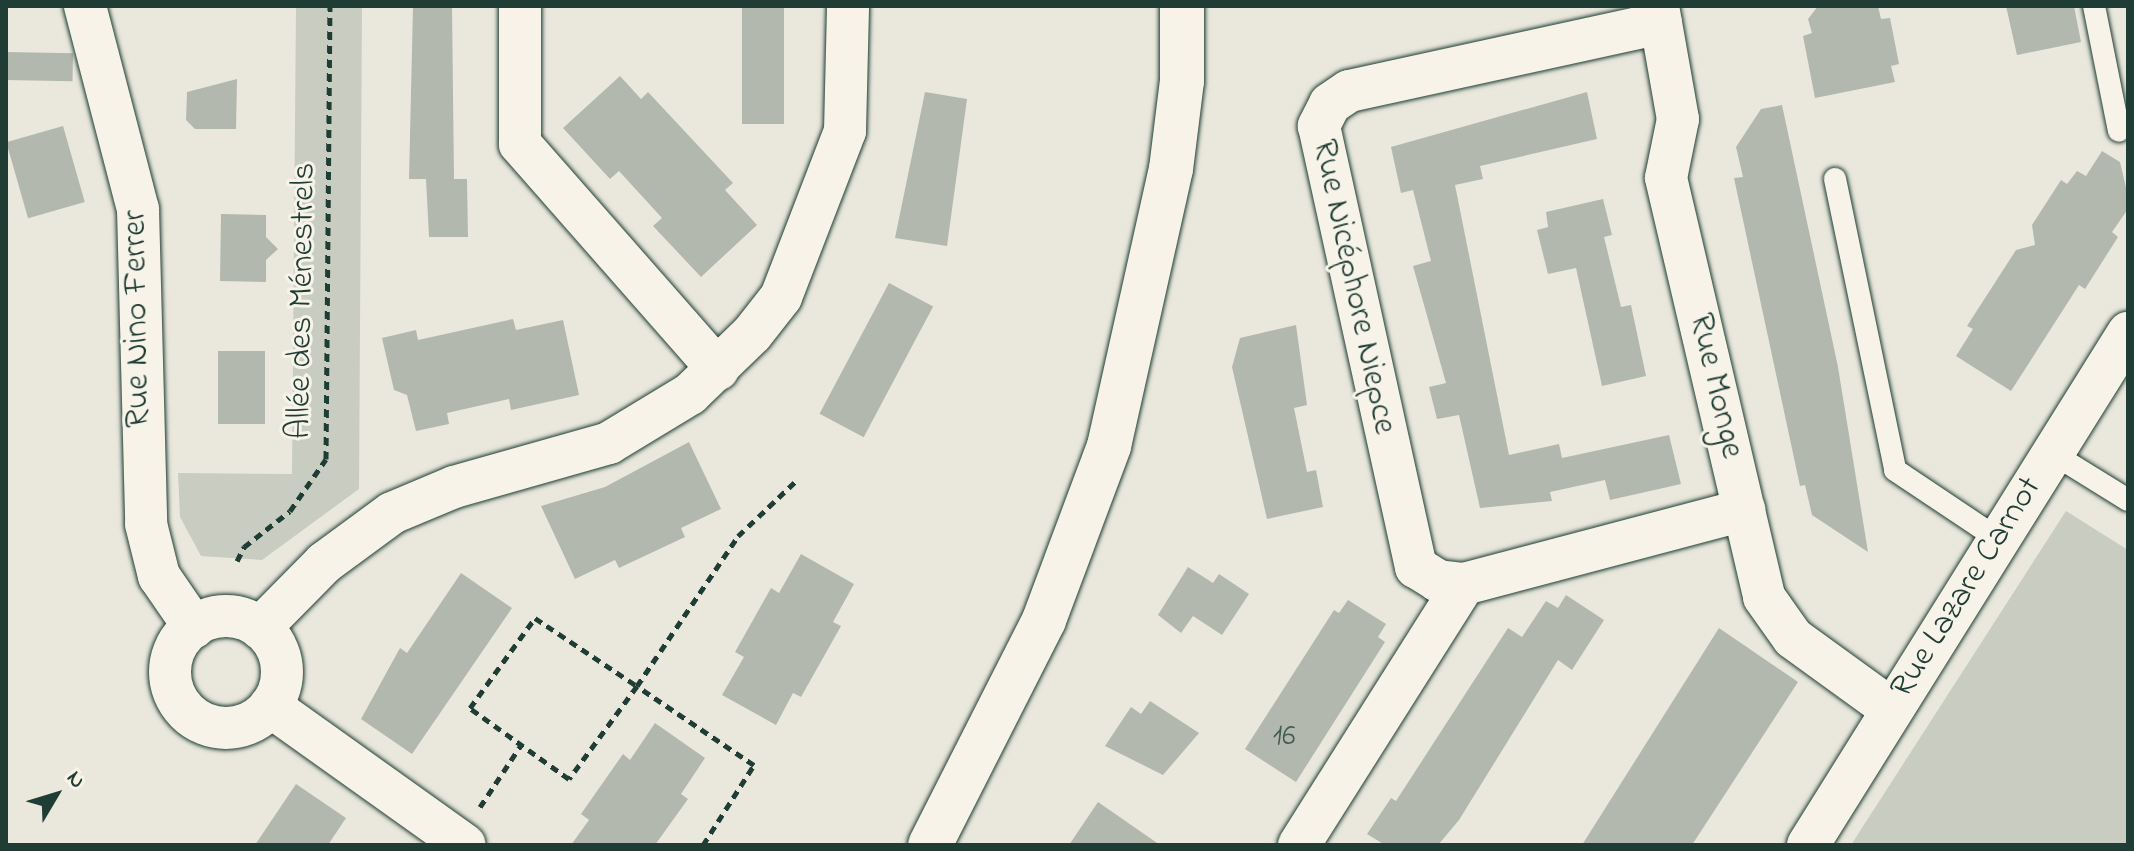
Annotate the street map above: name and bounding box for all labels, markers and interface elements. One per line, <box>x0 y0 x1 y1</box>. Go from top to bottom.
street label: Rue Nicéphore Niepce <box>1302 136 1404 438</box>
street label: Allée des Ménestrels <box>280 162 326 440</box>
street label: Rue Nino Ferrer <box>116 210 160 428</box>
street label: Rue Monge <box>1679 310 1751 462</box>
street label: Rue Lazare Carnot <box>1883 470 2051 706</box>
house number: 16 <box>1273 719 1295 755</box>
north arrow <box>16 755 96 835</box>
text: N <box>58 765 92 796</box>

